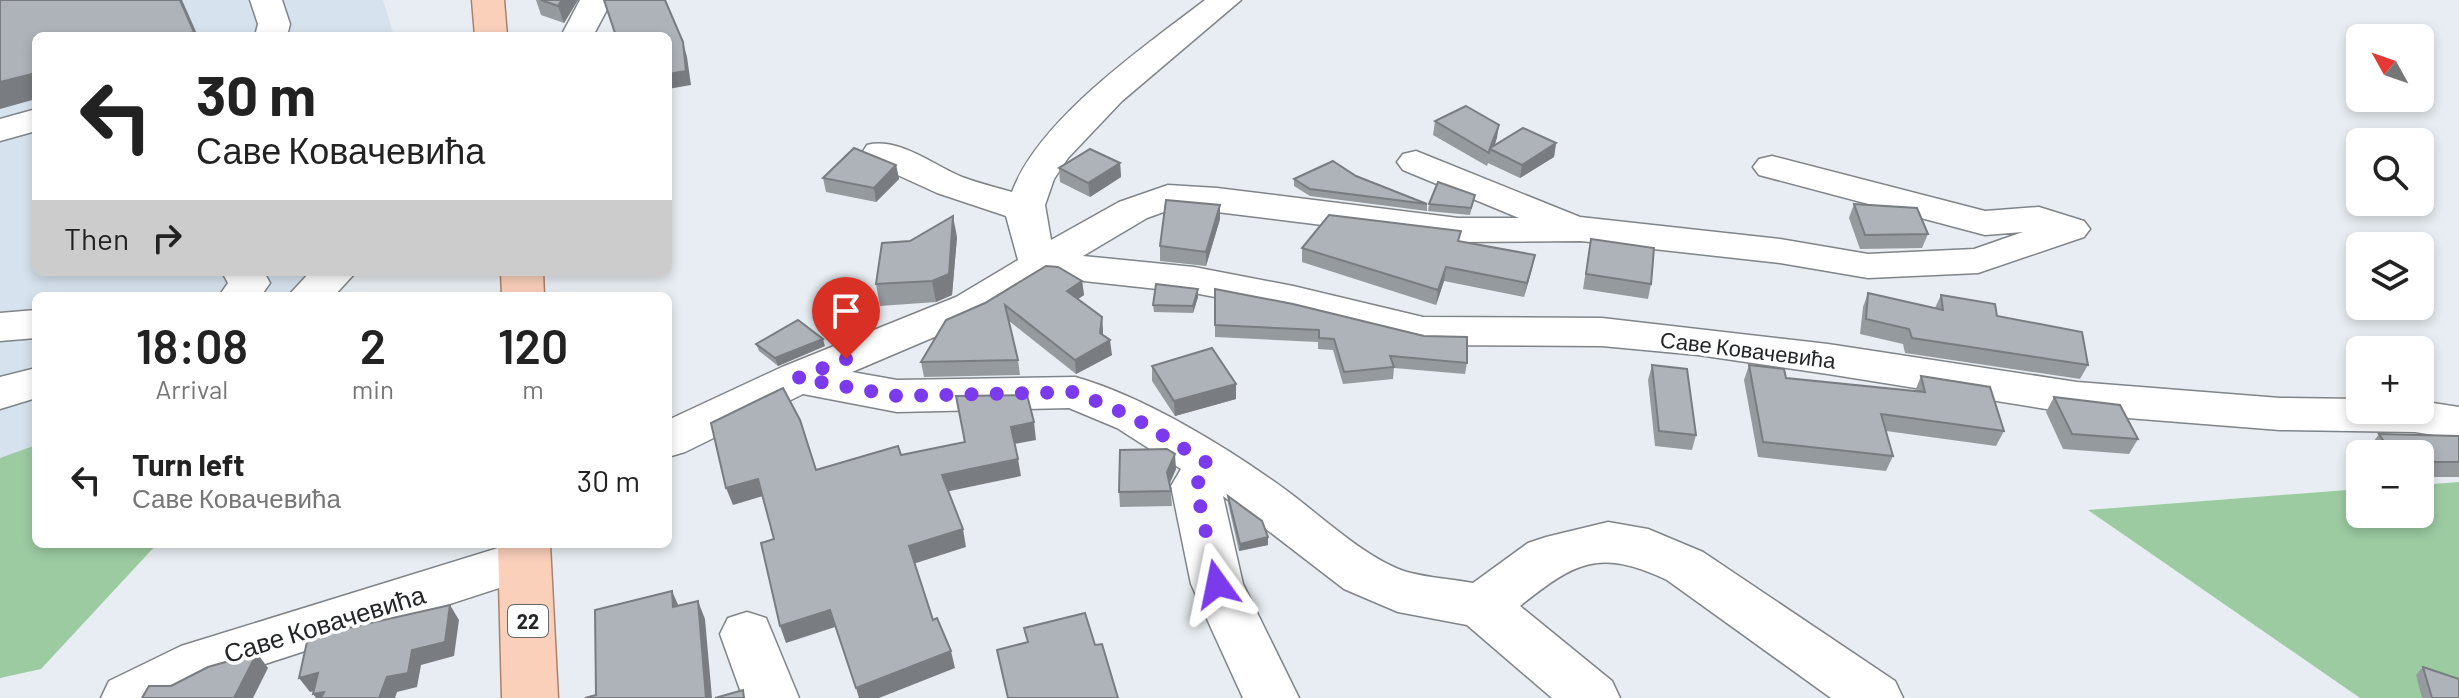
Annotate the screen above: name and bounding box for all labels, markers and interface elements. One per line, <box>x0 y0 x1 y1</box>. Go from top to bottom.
north arrow <box>2346 24 2434 112</box>
map controls <box>2346 24 2434 528</box>
text: 30 m <box>196 60 316 127</box>
icon: left <box>64 64 168 168</box>
text: Саве Ковачевића <box>196 128 485 171</box>
button: search <box>2346 128 2434 216</box>
icon: right <box>145 216 189 260</box>
text: Then <box>64 220 129 256</box>
button: layers <box>2346 232 2434 320</box>
pin <box>812 277 880 359</box>
icon: arrive <box>824 289 868 333</box>
text: 18:08 <box>136 316 248 374</box>
text: 2 <box>360 316 386 374</box>
text: 120 <box>498 316 568 374</box>
street label: Саве Ковачевића <box>1659 325 1838 373</box>
button: + <box>2346 336 2434 424</box>
text: Arrival <box>156 373 228 404</box>
text: min <box>352 373 394 404</box>
text: m <box>522 373 544 404</box>
button: − <box>2346 440 2434 528</box>
text: Turn left <box>132 446 245 482</box>
icon: left <box>64 458 108 502</box>
text: 30 m <box>577 462 640 498</box>
text: Саве Ковачевића <box>132 482 341 513</box>
position arrow <box>1175 542 1259 626</box>
street label: Саве Ковачевића <box>220 577 429 668</box>
road number: 22 <box>508 605 548 637</box>

